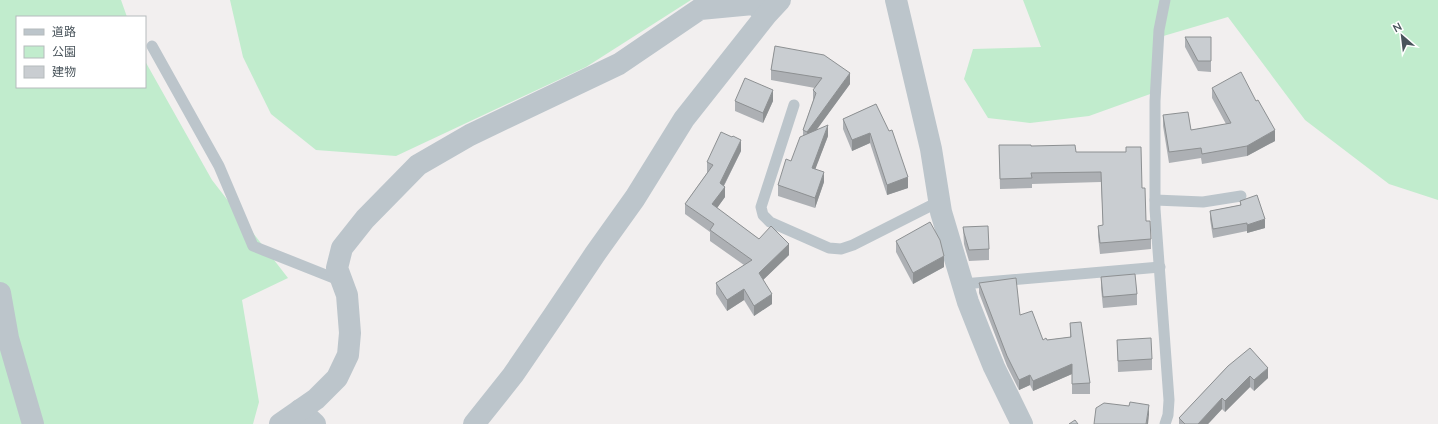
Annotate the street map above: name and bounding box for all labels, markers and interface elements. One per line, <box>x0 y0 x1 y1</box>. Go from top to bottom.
legend <box>16 16 146 88</box>
north arrow <box>1382 16 1422 56</box>
text: N <box>1390 19 1405 36</box>
text: 道路 <box>52 24 76 40</box>
text: 公園 <box>52 44 76 60</box>
text: 建物 <box>52 64 76 80</box>

